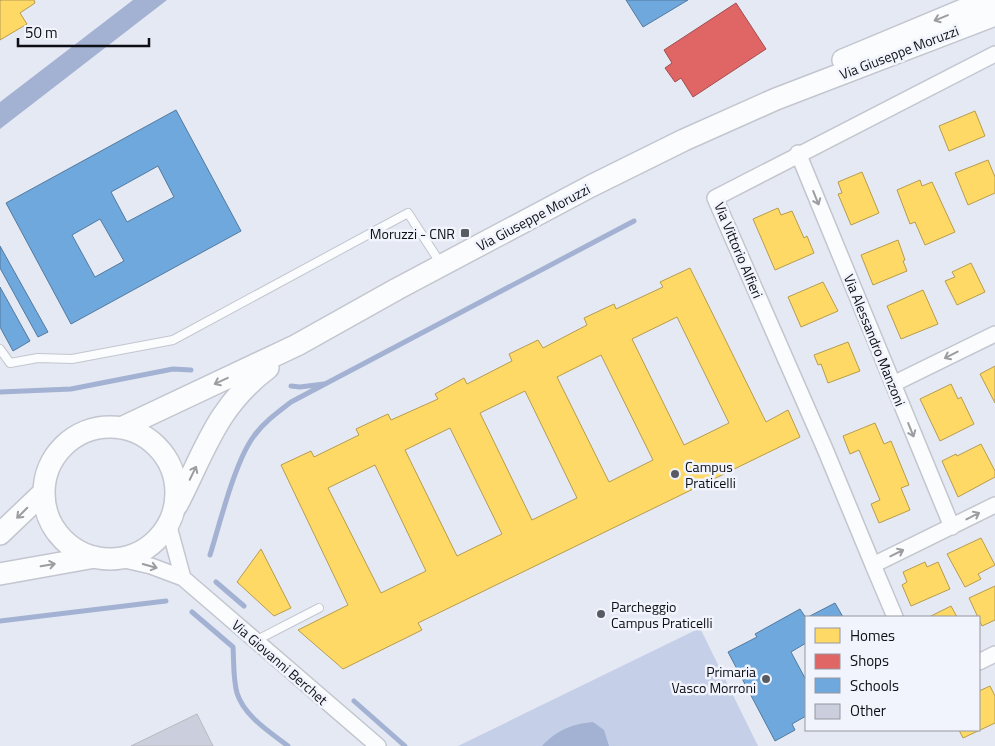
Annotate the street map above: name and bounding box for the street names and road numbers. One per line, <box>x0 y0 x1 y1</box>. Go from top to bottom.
street label: Via Giuseppe Moruzzi <box>836 20 962 84</box>
street label: Via Giuseppe Moruzzi <box>472 178 594 256</box>
street label: Via Vittorio Alfieri <box>709 199 769 301</box>
street label: Via Alessandro Manzoni <box>839 271 911 409</box>
street label: Via Giovanni Berchet <box>227 614 333 710</box>

